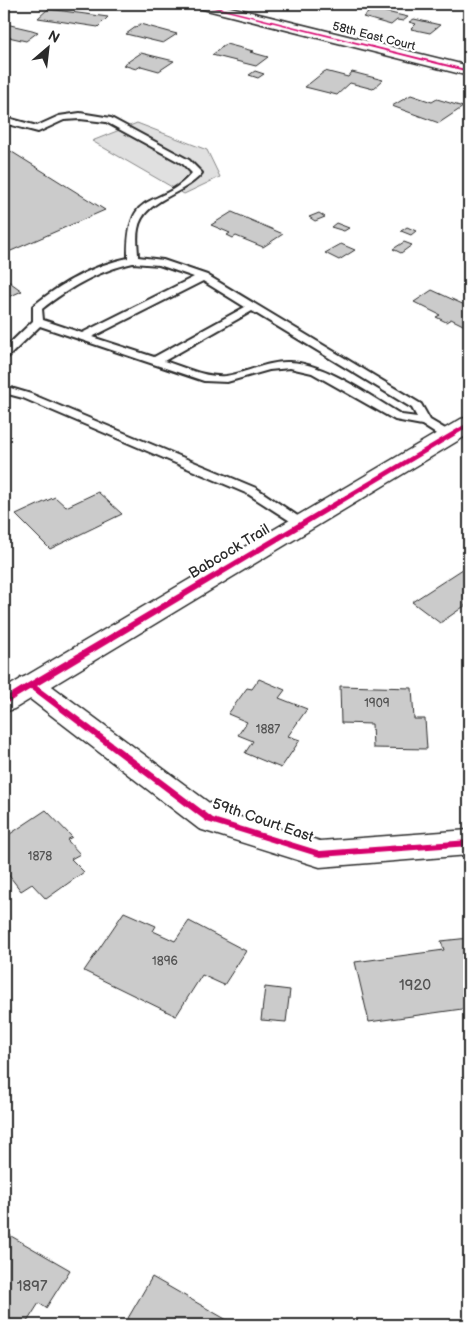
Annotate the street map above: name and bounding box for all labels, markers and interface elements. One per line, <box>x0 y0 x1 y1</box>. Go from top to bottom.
street label: 58th East Court <box>331 19 417 54</box>
north arrow <box>22 22 72 72</box>
text: N <box>45 27 63 47</box>
street label: Babcock Trail <box>185 520 273 583</box>
house number: 1909 <box>364 696 390 711</box>
house number: 1887 <box>256 722 280 737</box>
street label: 59th Court East <box>210 794 317 847</box>
house number: 1878 <box>28 849 52 864</box>
house number: 1896 <box>152 954 178 969</box>
house number: 1920 <box>399 976 431 995</box>
house number: 1897 <box>17 1277 48 1296</box>

